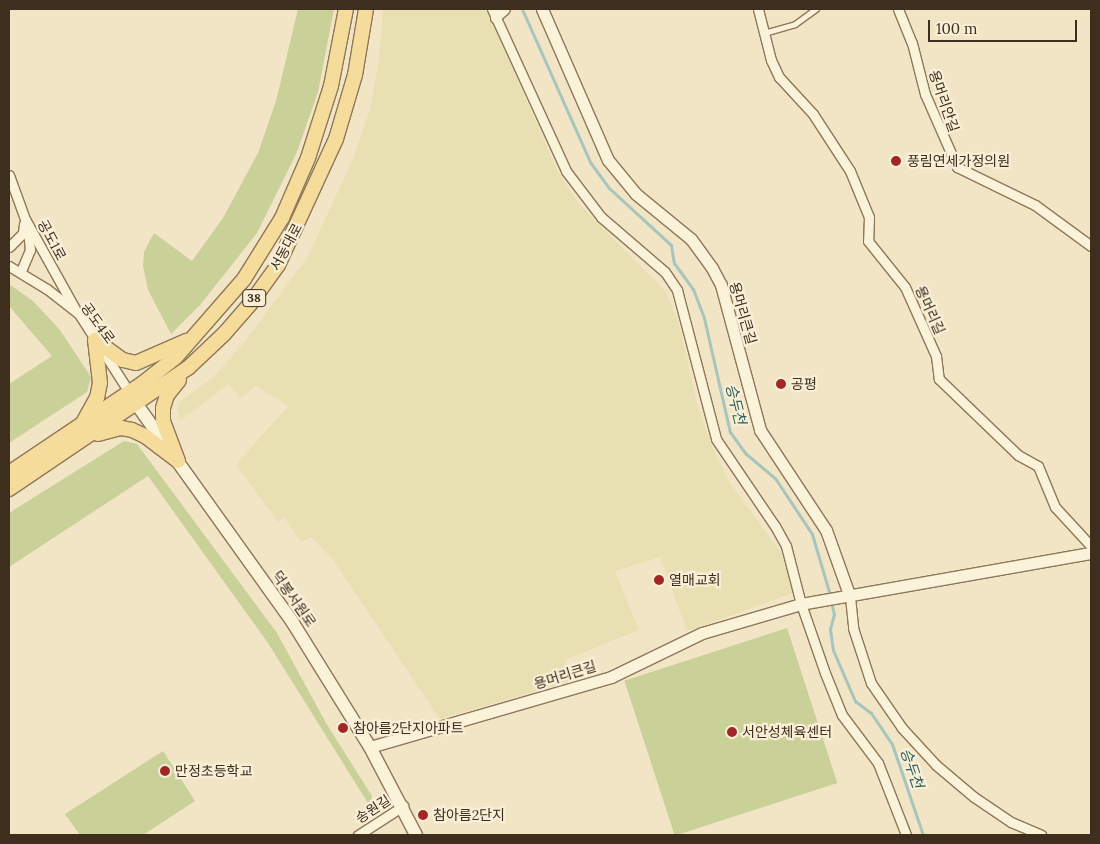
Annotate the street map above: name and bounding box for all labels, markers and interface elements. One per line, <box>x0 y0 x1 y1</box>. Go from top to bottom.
scale bar <box>930 10 1079 42</box>
text: 100 m <box>936 19 977 38</box>
street label: 용머리안길 <box>926 68 962 134</box>
place label: 풍림연세가정의원 <box>907 153 1010 169</box>
marker: 풍림연세가정의원 <box>889 154 903 168</box>
street label: 공도1로 <box>34 217 70 263</box>
street label: 서동대로 <box>266 220 306 274</box>
street label: 용머리큰길 <box>726 280 760 346</box>
street label: 용머리길 <box>912 283 948 337</box>
road number: 38 <box>242 288 266 308</box>
street label: 공도4로 <box>78 299 118 347</box>
place label: 공평 <box>791 376 817 392</box>
marker: 공평 <box>775 378 787 390</box>
water label: 승두천 <box>722 382 750 426</box>
street label: 덕봉서원로 <box>269 568 319 630</box>
place label: 열매교회 <box>669 572 721 588</box>
marker: 열매교회 <box>653 574 665 586</box>
street label: 용머리큰길 <box>532 658 598 692</box>
place label: 참아름2단지아파트 <box>353 720 464 736</box>
marker: 참아름2단지아파트 <box>337 722 349 734</box>
place label: 서안성체육센터 <box>742 724 832 740</box>
marker: 서안성체육센터 <box>726 726 738 738</box>
water label: 승두천 <box>897 745 927 791</box>
place label: 만정초등학교 <box>175 763 252 779</box>
marker: 만정초등학교 <box>159 765 171 777</box>
street label: 송원길 <box>352 791 394 827</box>
place label: 참아름2단지 <box>433 807 505 823</box>
marker: 참아름2단지 <box>417 809 429 821</box>

